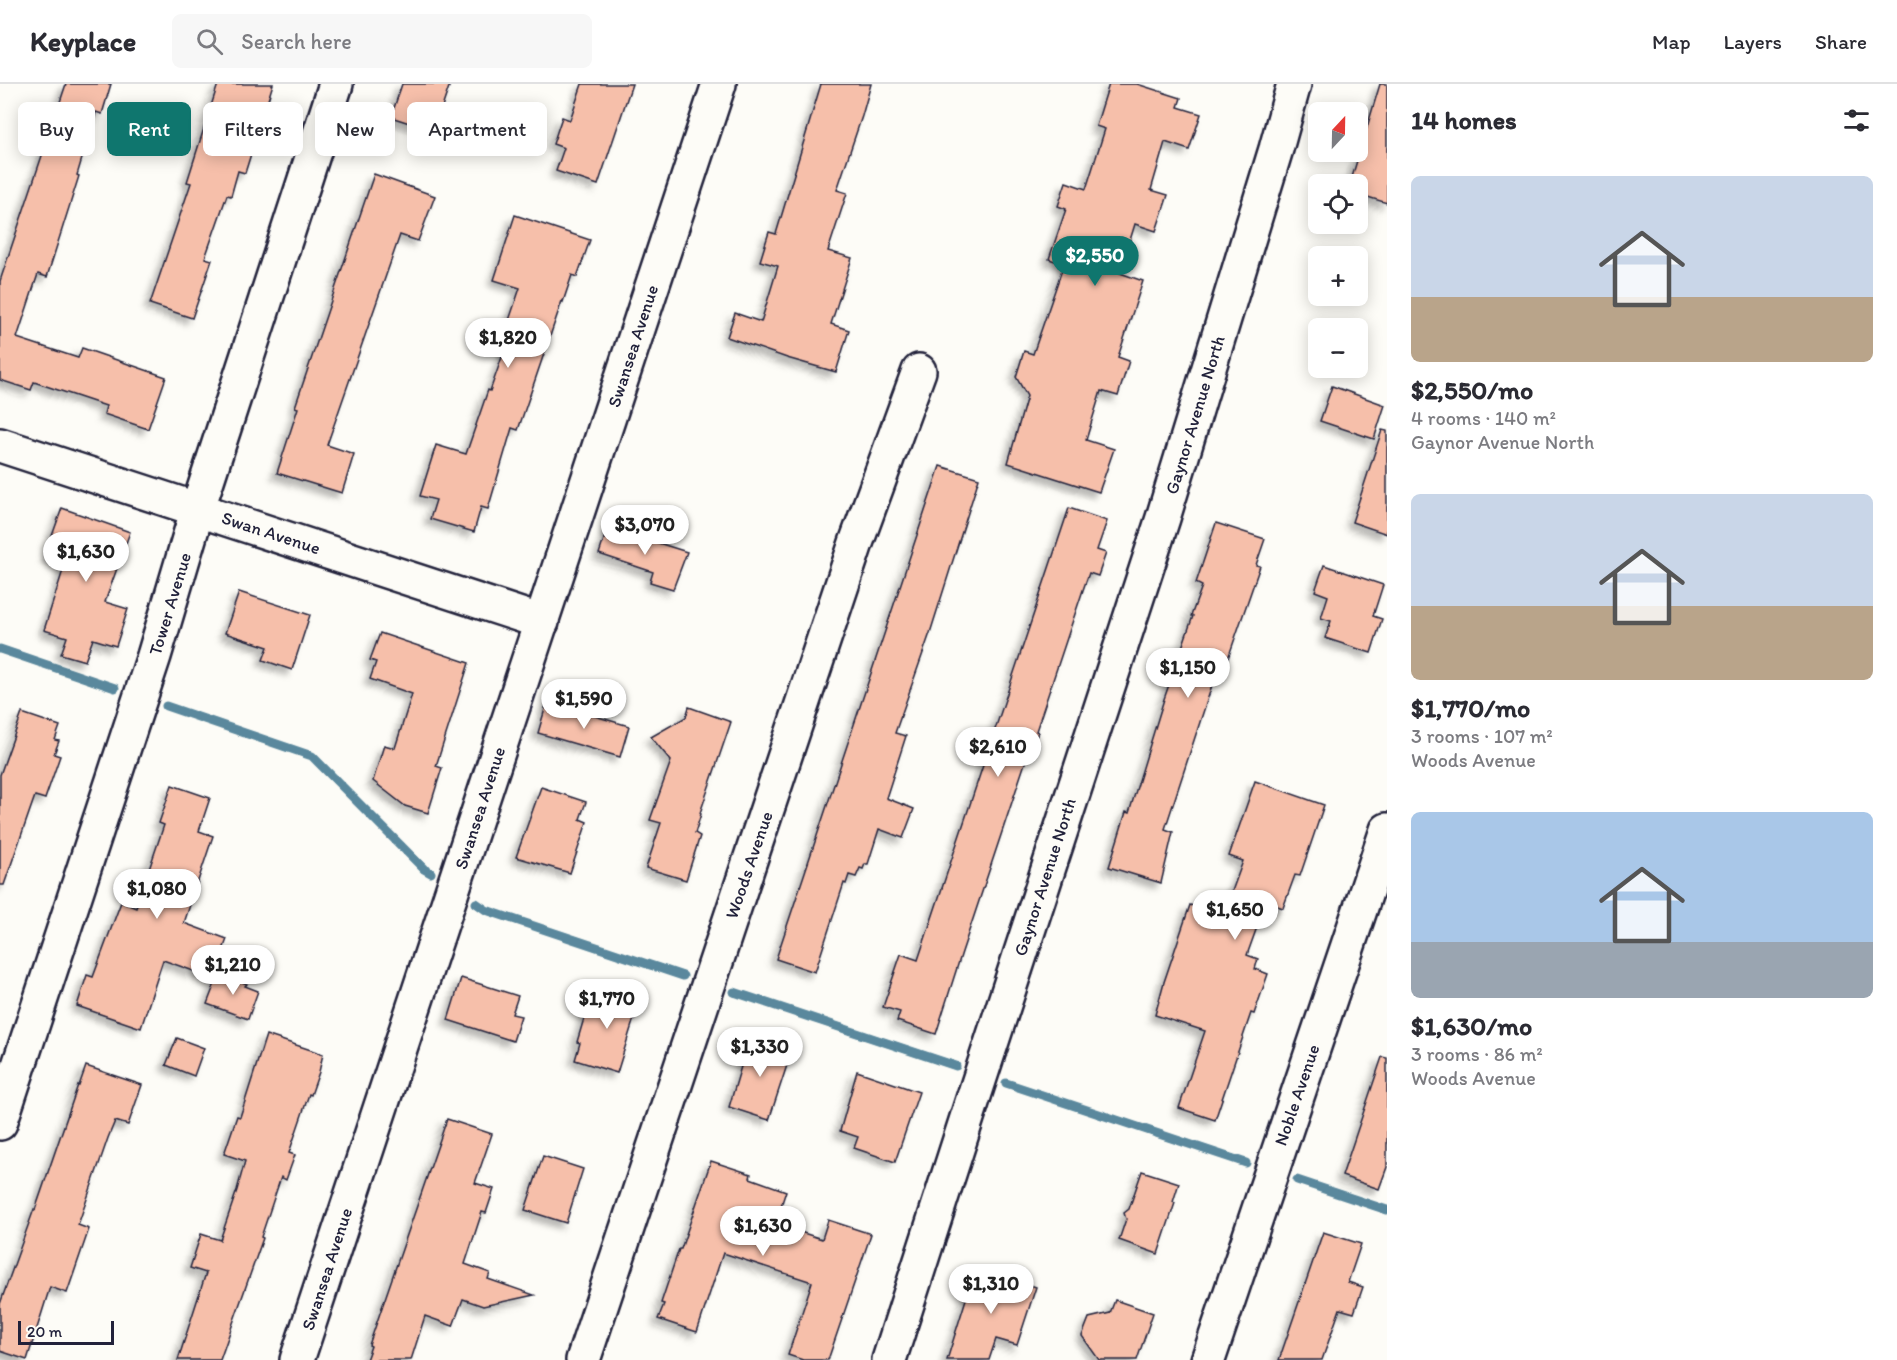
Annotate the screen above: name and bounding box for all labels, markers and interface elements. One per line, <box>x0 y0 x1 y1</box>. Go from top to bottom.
search box <box>172 14 592 68</box>
text: Keyplace <box>30 24 136 58</box>
icon: search <box>193 25 226 58</box>
text: Search here <box>241 28 352 55</box>
text: Map <box>1652 29 1691 54</box>
text: Layers <box>1724 29 1782 54</box>
text: Share <box>1815 29 1867 54</box>
chip: Buy <box>18 102 95 156</box>
chip: Rent <box>107 102 191 156</box>
chip: Filters <box>203 102 303 156</box>
chip: New <box>315 102 395 156</box>
chip: Apartment <box>407 102 547 156</box>
north arrow <box>1308 102 1368 162</box>
map controls <box>1308 102 1368 378</box>
text: 14 homes <box>1411 104 1517 136</box>
icon: filters <box>1840 104 1873 137</box>
button: locate <box>1308 174 1368 234</box>
icon: home <box>1588 215 1696 323</box>
pin: $2,550 <box>1046 236 1144 287</box>
text: $2,550 <box>1066 243 1124 267</box>
button: + <box>1308 246 1368 306</box>
street label: Swansea Avenue <box>603 282 663 410</box>
pin: $1,820 <box>459 318 557 369</box>
button: − <box>1308 318 1368 378</box>
text: $1,820 <box>479 325 537 349</box>
street label: Gaynor Avenue North <box>1160 333 1230 497</box>
text: $2,550/mo <box>1411 374 1533 406</box>
text: 4 rooms · 140 m² <box>1411 406 1556 430</box>
text: Gaynor Avenue North <box>1411 430 1594 454</box>
pin: $3,070 <box>596 505 694 556</box>
street label: Swan Avenue <box>219 507 323 559</box>
text: $3,070 <box>615 512 675 536</box>
pin: $1,630 <box>37 532 135 583</box>
icon: home <box>1588 533 1696 641</box>
text: $1,630 <box>57 539 115 563</box>
street label: Tower Avenue <box>144 550 196 658</box>
pin: $1,150 <box>1139 648 1237 699</box>
text: $1,150 <box>1160 655 1216 679</box>
pin: $1,590 <box>535 679 633 730</box>
text: $1,590 <box>555 686 613 710</box>
text: $1,770/mo <box>1411 692 1530 724</box>
text: 3 rooms · 107 m² <box>1411 724 1553 748</box>
pin: $2,610 <box>949 727 1047 778</box>
text: $2,610 <box>969 734 1027 758</box>
street label: Swansea Avenue <box>450 744 510 872</box>
text: Woods Avenue <box>1411 748 1536 772</box>
street label: Gaynor Avenue North <box>1009 795 1081 959</box>
street label: Woods Avenue <box>720 808 778 922</box>
icon: home <box>1588 851 1696 959</box>
pin: $1,080 <box>108 869 206 920</box>
text: $1,080 <box>127 876 187 900</box>
pin: $1,650 <box>1186 890 1284 941</box>
text: $1,650 <box>1206 897 1264 921</box>
pin: $1,210 <box>184 945 282 996</box>
text: $1,210 <box>205 952 261 976</box>
pin: $1,770 <box>558 979 656 1030</box>
text: $1,770 <box>579 986 635 1010</box>
text: $1,630/mo <box>1411 1010 1532 1042</box>
pin: $1,330 <box>711 1027 809 1078</box>
text: $1,330 <box>731 1034 789 1058</box>
street label: Noble Avenue <box>1269 1041 1325 1149</box>
text: 3 rooms · 86 m² <box>1411 1042 1543 1066</box>
text: Woods Avenue <box>1411 1066 1536 1090</box>
street label: Swansea Avenue <box>297 1205 357 1333</box>
pin: $1,630 <box>714 1206 812 1257</box>
text: $1,630 <box>734 1213 792 1237</box>
pin: $1,310 <box>942 1264 1040 1315</box>
text: $1,310 <box>963 1271 1019 1295</box>
scale bar <box>18 1318 114 1346</box>
text: 20 m <box>27 1322 62 1341</box>

